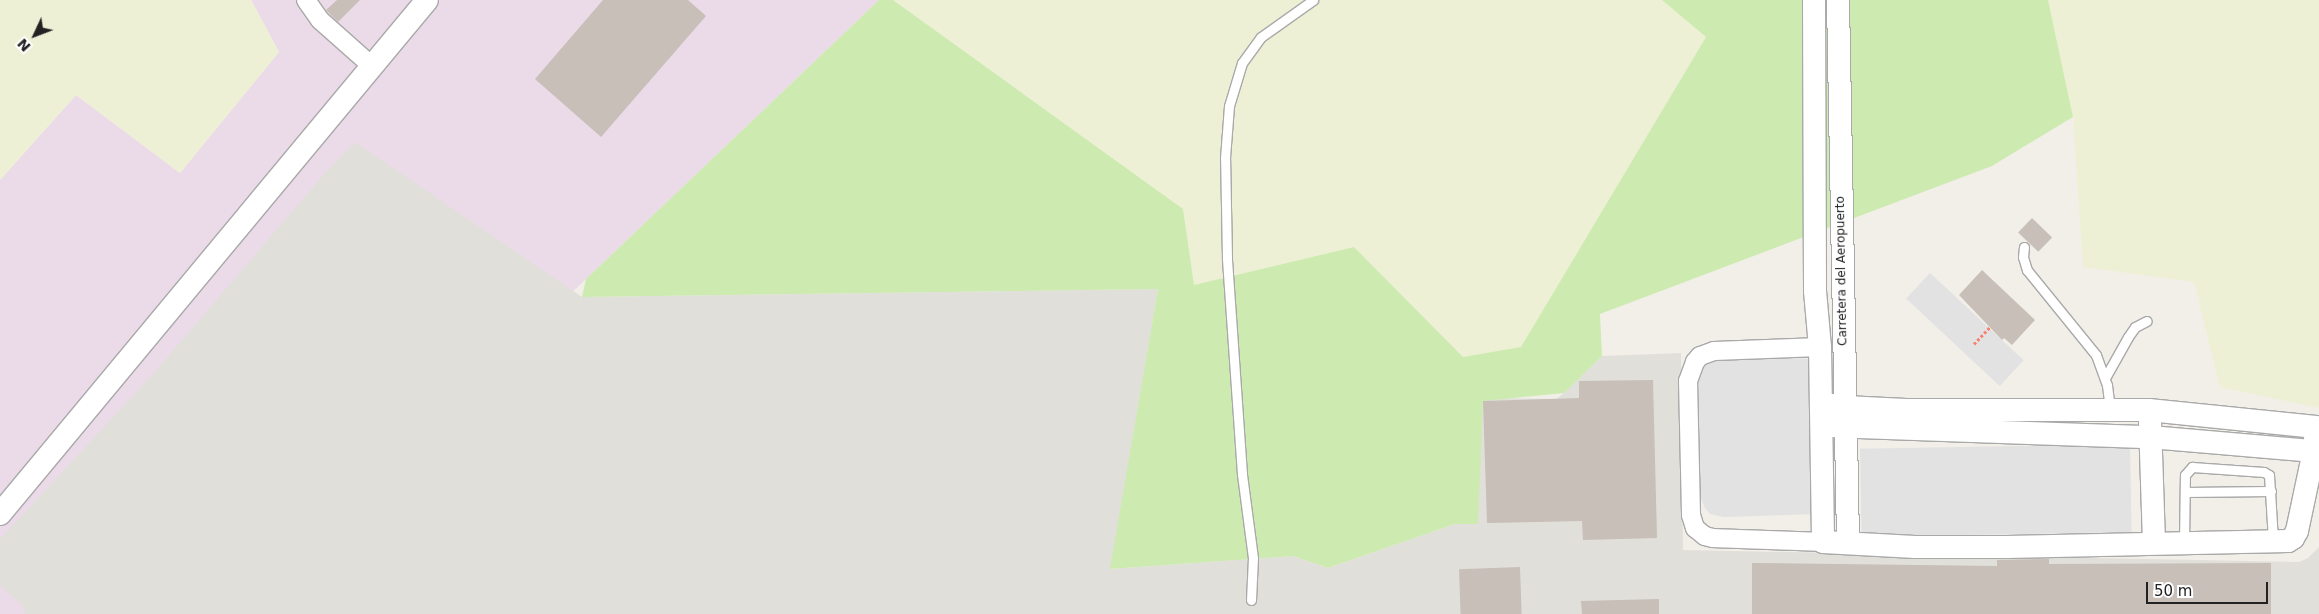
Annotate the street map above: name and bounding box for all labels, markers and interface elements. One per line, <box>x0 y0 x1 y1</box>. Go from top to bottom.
north arrow <box>10 10 60 60</box>
text: N <box>14 35 34 55</box>
street label: Carretera del Aeropuerto <box>1833 196 1851 346</box>
scale bar <box>2149 572 2272 604</box>
text: 50 m <box>2154 582 2192 600</box>

